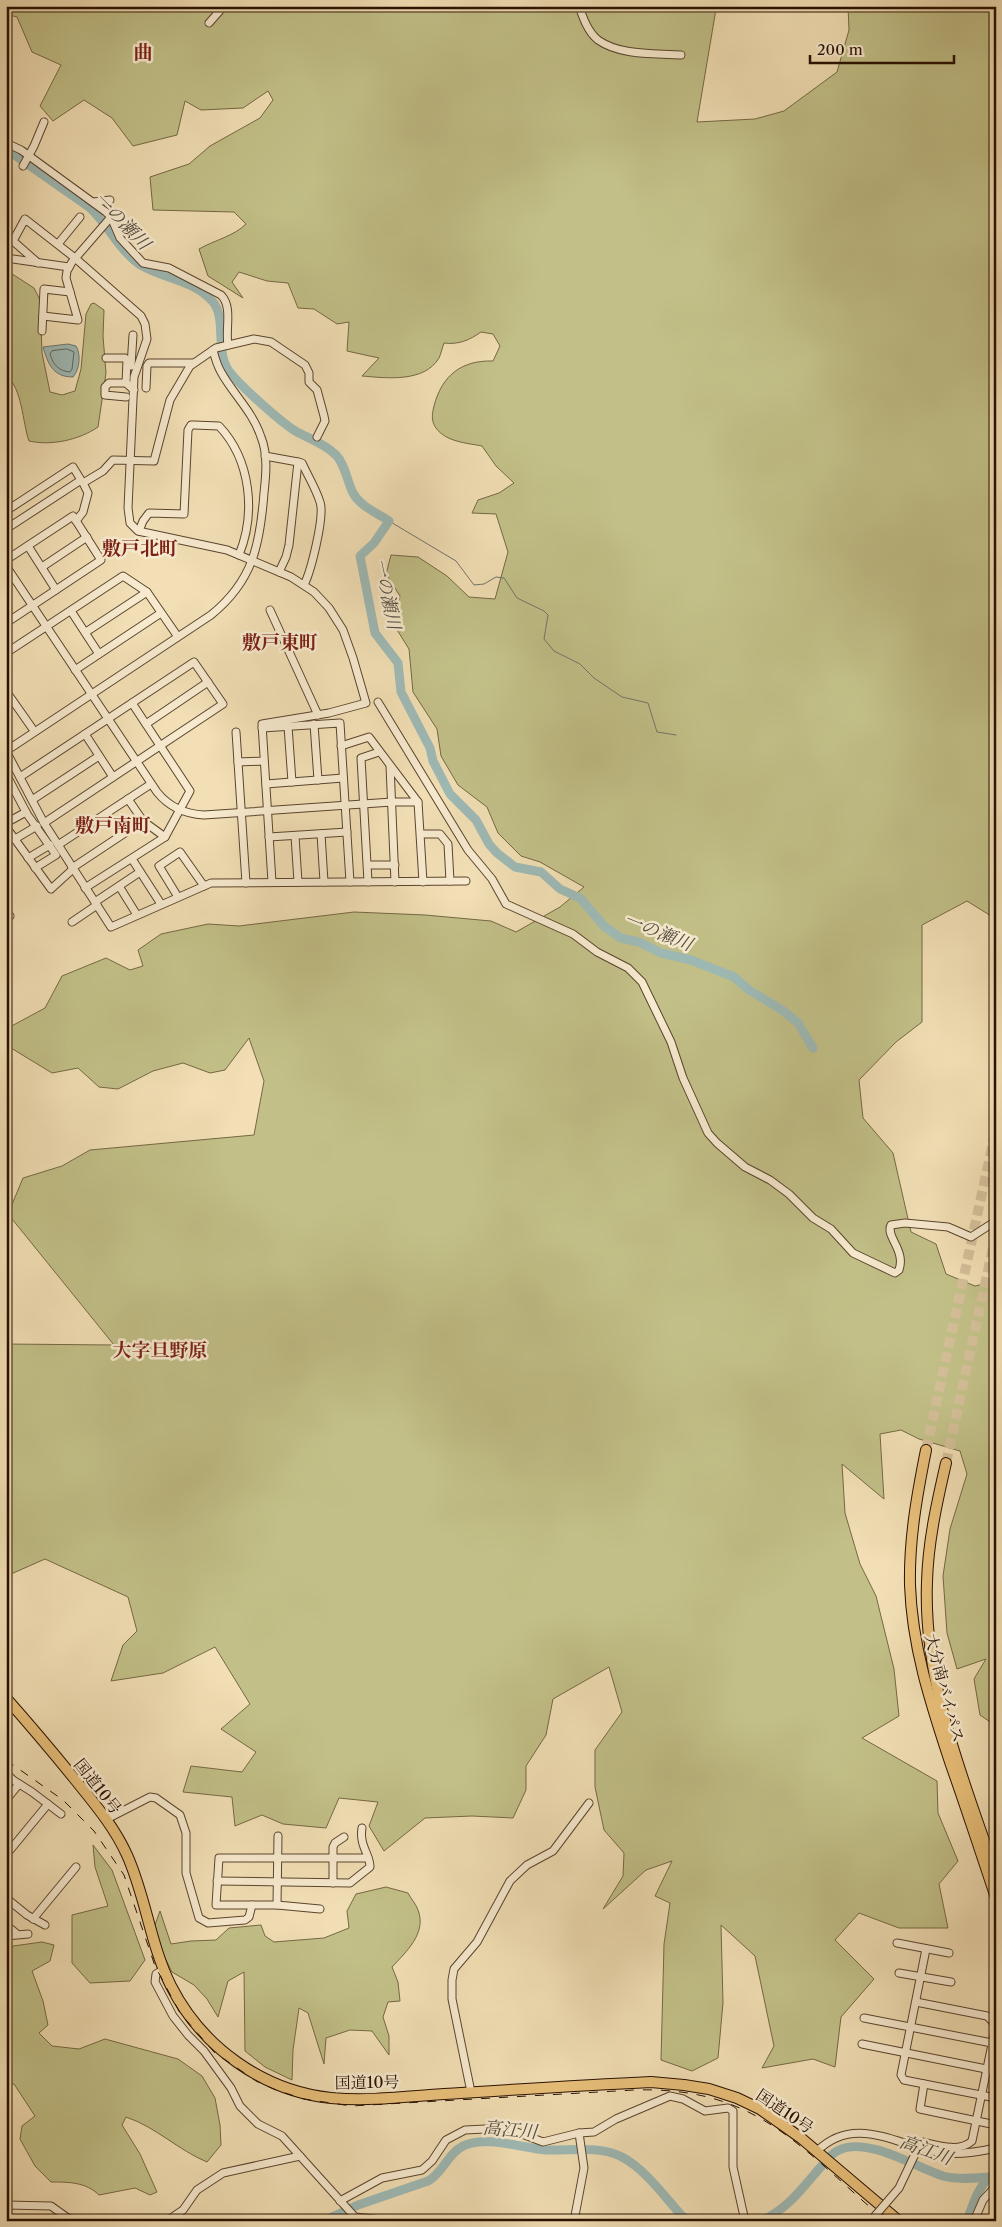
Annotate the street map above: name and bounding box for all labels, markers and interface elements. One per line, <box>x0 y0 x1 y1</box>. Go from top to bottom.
scale bar <box>810 32 953 64</box>
text: 200 m <box>817 40 863 59</box>
district label: 曲 <box>133 41 153 64</box>
water label: 一の瀬川 <box>89 187 156 256</box>
district label: 敷戸北町 <box>102 537 178 560</box>
water label: 一の瀬川 <box>369 556 406 633</box>
district label: 敷戸東町 <box>242 631 318 654</box>
district label: 敷戸南町 <box>75 814 151 837</box>
water label: 一の瀬川 <box>621 908 697 956</box>
district label: 大字旦野原 <box>112 1339 208 1362</box>
street label: 大分南バイパス <box>921 1631 969 1745</box>
street label: 国道10号 <box>70 1754 126 1818</box>
street label: 国道10号 <box>334 2071 400 2093</box>
street label: 国道10号 <box>753 2085 817 2137</box>
water label: 高江川 <box>482 2117 540 2143</box>
water label: 高江川 <box>897 2130 957 2170</box>

